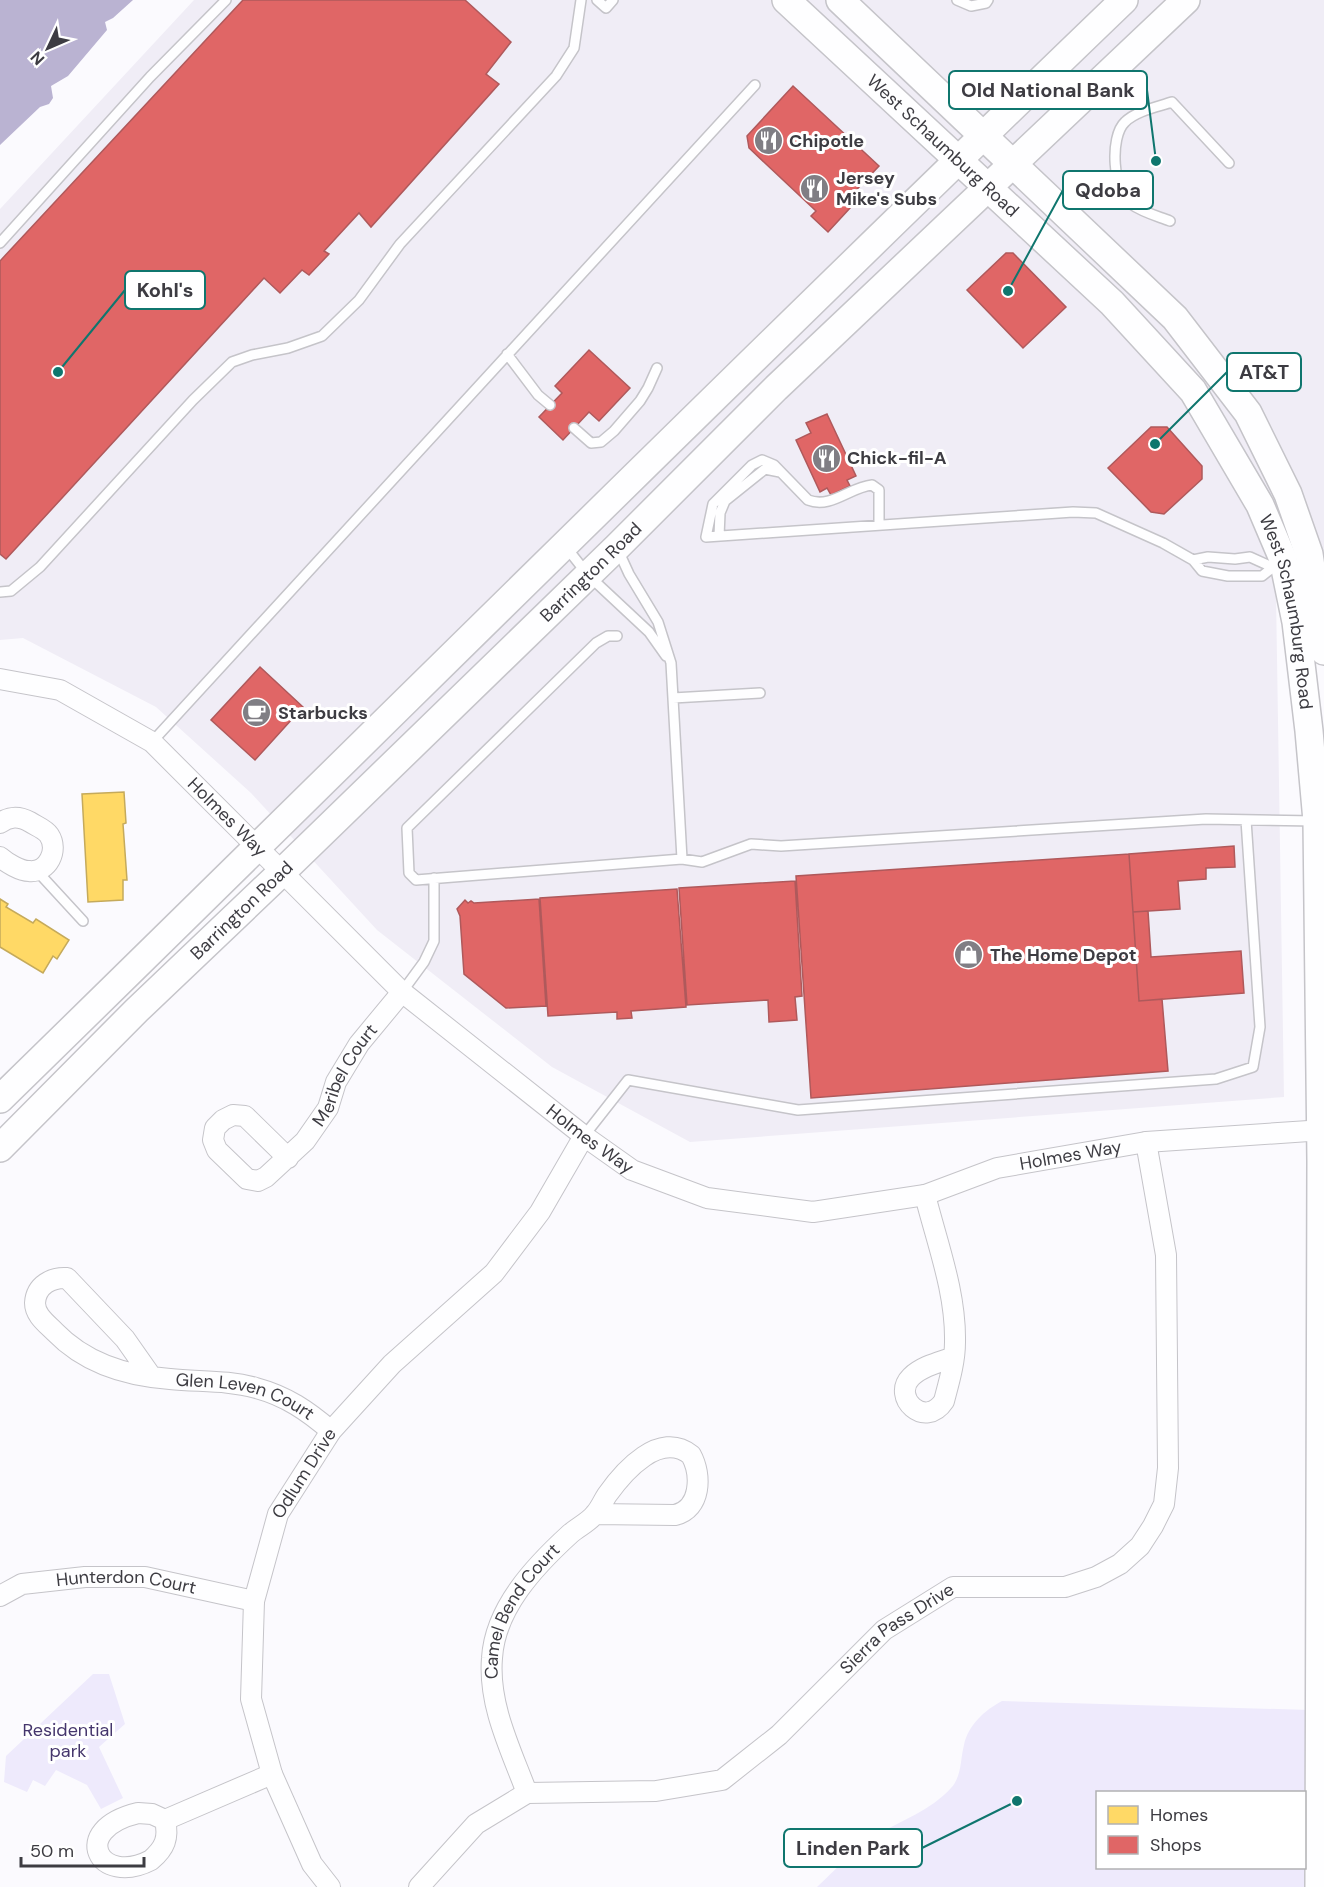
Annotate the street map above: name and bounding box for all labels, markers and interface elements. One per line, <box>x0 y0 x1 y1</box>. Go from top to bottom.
north arrow <box>18 18 78 78</box>
text: N <box>26 47 49 70</box>
street label: West Schaumburg Road <box>862 69 1024 222</box>
callout: Old National Bank <box>949 71 1147 109</box>
text: Old National Bank <box>961 77 1135 103</box>
restaurant icon: Chipotle <box>752 125 784 157</box>
place label: Chipotle <box>789 129 864 153</box>
place label: Jersey Mike's Subs <box>836 166 937 211</box>
callout: Qdoba <box>1063 171 1153 209</box>
restaurant icon: Jersey Mike's Subs <box>799 172 831 204</box>
text: Qdoba <box>1075 177 1141 203</box>
callout: Kohl's <box>125 271 205 309</box>
text: Kohl's <box>137 277 193 303</box>
callout: AT&T <box>1227 353 1301 391</box>
text: AT&T <box>1239 359 1289 385</box>
restaurant icon: Chick-fil-A <box>810 442 842 474</box>
place label: Chick-fil-A <box>847 446 947 470</box>
street label: West Schaumburg Road <box>1253 511 1318 711</box>
street label: Barrington Road <box>535 517 647 627</box>
cafe icon: Starbucks <box>241 697 273 729</box>
place label: Starbucks <box>278 701 368 725</box>
street label: Holmes Way <box>182 772 272 862</box>
street label: Barrington Road <box>185 856 298 965</box>
shop icon: The Home Depot <box>953 939 985 971</box>
place label: The Home Depot <box>990 943 1137 967</box>
street label: Meribel Court <box>307 1019 383 1131</box>
street label: Holmes Way <box>541 1099 638 1179</box>
street label: Holmes Way <box>1018 1134 1123 1176</box>
street label: Glen Leven Court <box>175 1368 319 1426</box>
street label: Odlum Drive <box>266 1424 342 1523</box>
street label: Camel Bend Court <box>479 1538 565 1680</box>
street label: Hunterdon Court <box>55 1565 198 1600</box>
street label: Sierra Pass Drive <box>835 1577 959 1679</box>
park label: Residential park <box>23 1718 113 1763</box>
legend <box>1096 1791 1306 1869</box>
text: Homes <box>1150 1803 1208 1827</box>
callout: Linden Park <box>784 1829 922 1867</box>
scale bar <box>21 1830 144 1868</box>
text: Shops <box>1150 1833 1202 1857</box>
text: Linden Park <box>796 1835 911 1861</box>
text: 50 m <box>30 1839 74 1863</box>

